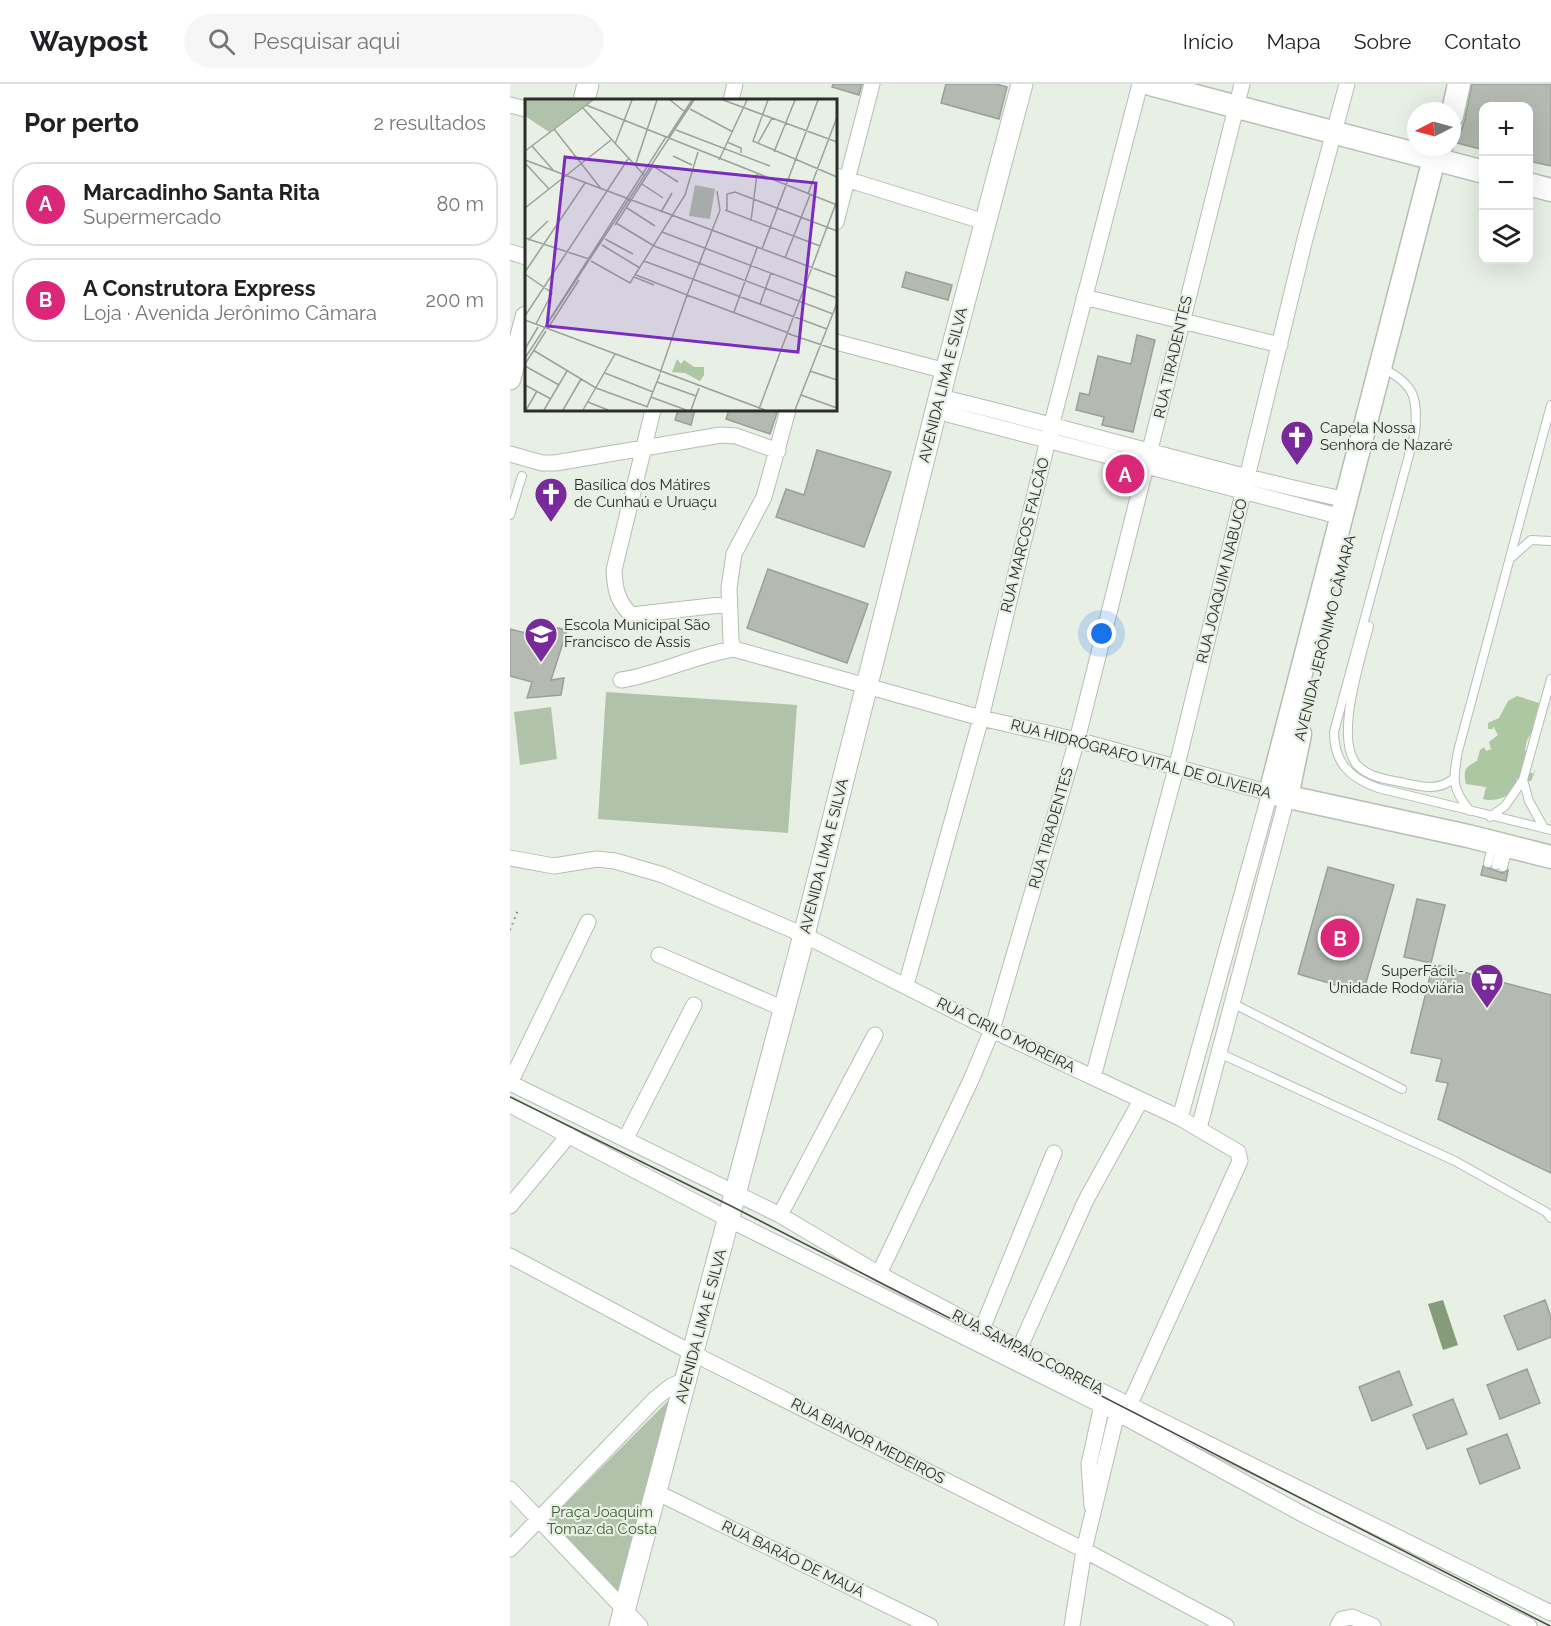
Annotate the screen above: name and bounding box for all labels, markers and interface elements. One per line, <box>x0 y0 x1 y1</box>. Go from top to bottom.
search box <box>184 14 604 68</box>
text: Waypost <box>30 25 148 58</box>
icon: search <box>205 25 238 58</box>
text: Pesquisar aqui <box>253 28 400 54</box>
text: Início <box>1183 29 1233 54</box>
text: Mapa <box>1266 29 1321 54</box>
text: Sobre <box>1354 29 1411 54</box>
text: Contato <box>1444 29 1521 54</box>
inset map <box>525 99 837 411</box>
north arrow <box>1407 102 1461 156</box>
map controls <box>1479 102 1533 264</box>
button: + <box>1479 102 1533 156</box>
text: Por perto <box>24 108 139 138</box>
text: 2 resultados <box>373 111 486 135</box>
button: − <box>1479 156 1533 210</box>
text: Marcadinho Santa Rita <box>83 179 320 205</box>
text: A <box>39 192 52 216</box>
text: 80 m <box>436 192 484 216</box>
text: Supermercado <box>83 205 221 229</box>
button: layers <box>1479 210 1533 264</box>
text: A Construtora Express <box>83 275 316 301</box>
text: B <box>39 288 52 312</box>
text: 200 m <box>426 288 484 312</box>
street label: RUA TIRADENTES <box>1150 294 1196 420</box>
text: Loja · Avenida Jerônimo Câmara <box>83 301 377 325</box>
street label: AVENIDA LIMA E SILVA <box>915 306 971 464</box>
church icon: Capela Nossa Senhora de Nazaré <box>1279 419 1315 466</box>
place label: Capela Nossa Senhora de Nazaré <box>1320 419 1453 454</box>
pin: A <box>1106 452 1144 496</box>
street label: RUA MARCOS FALCÃO <box>997 456 1053 614</box>
church icon: Basílica dos Mátires de Cunhaú e Uruaçu <box>533 476 569 523</box>
place label: Basílica dos Mátires de Cunhaú e Uruaçu <box>574 476 717 511</box>
street label: RUA JOAQUIM NABUCO <box>1193 497 1251 665</box>
street label: AVENIDA JERÔNIMO CÂMARA <box>1291 533 1359 743</box>
school or university icon: Escola Municipal São Francisco de Assis <box>523 616 559 663</box>
place label: Escola Municipal São Francisco de Assis <box>564 616 710 651</box>
your location <box>1087 619 1116 648</box>
street label: RUA HIDRÓGRAFO VITAL DE OLIVEIRA <box>1009 715 1273 803</box>
street label: RUA TIRADENTES <box>1025 765 1077 891</box>
street label: AVENIDA LIMA E SILVA <box>796 777 852 935</box>
pin: B <box>1320 916 1360 960</box>
place label: SuperFácil - Unidade Rodoviária <box>1329 962 1464 997</box>
supermarket icon: SuperFácil - Unidade Rodoviária <box>1469 962 1505 1009</box>
street label: RUA CIRILO MOREIRA <box>934 994 1078 1076</box>
street label: AVENIDA LIMA E SILVA <box>672 1247 730 1405</box>
street label: RUA SAMPAIO CORREIA <box>949 1306 1107 1398</box>
street label: RUA BIANOR MEDEIROS <box>788 1394 948 1488</box>
park label: Praça Joaquim Tomaz da Costa <box>547 1503 657 1538</box>
street label: RUA BARÃO DE MAUÁ <box>719 1517 867 1601</box>

